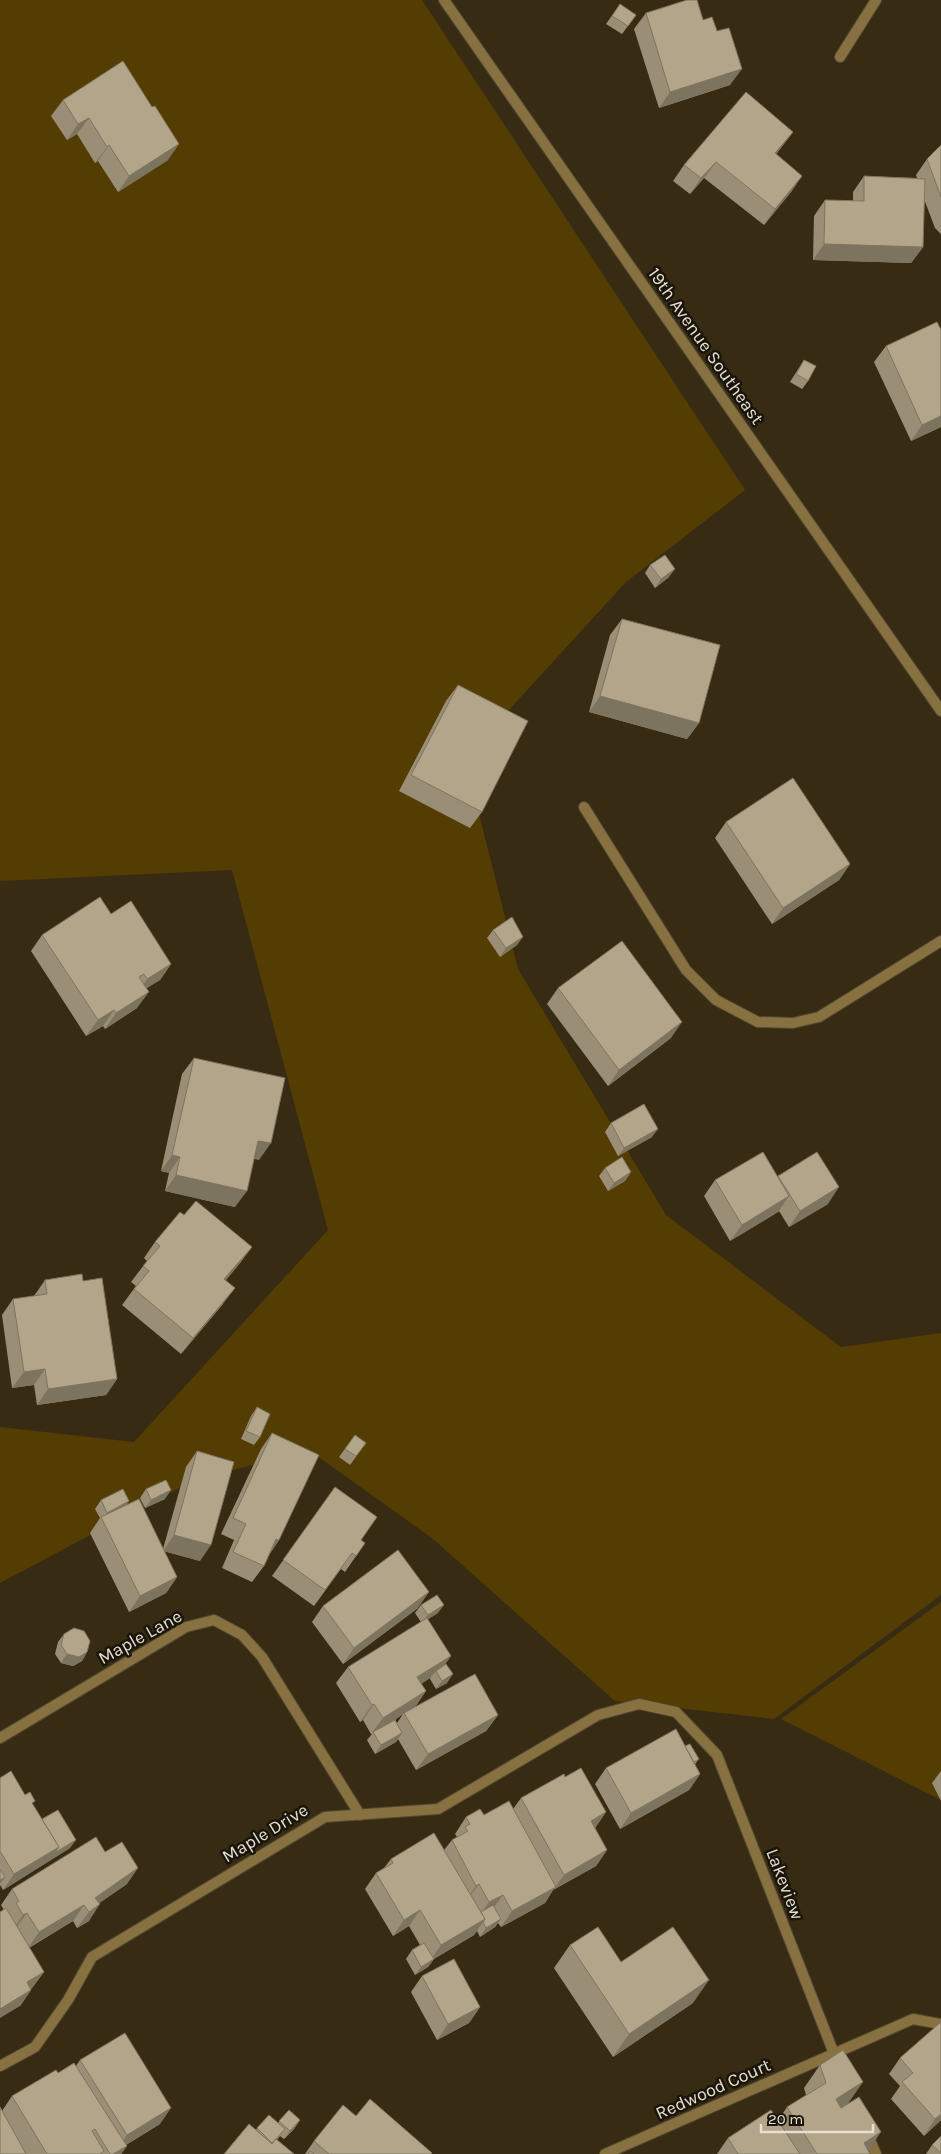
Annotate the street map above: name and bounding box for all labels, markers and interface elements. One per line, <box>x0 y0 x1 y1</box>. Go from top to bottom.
street label: 19th Avenue Southeast <box>644 263 769 429</box>
street label: Maple Lane <box>94 1605 186 1669</box>
street label: Maple Drive <box>218 1799 312 1867</box>
street label: Lakeview <box>761 1845 809 1923</box>
street label: Redwood Court <box>652 2054 774 2124</box>
scale bar <box>761 2102 874 2134</box>
text: 20 m <box>768 2110 803 2128</box>

